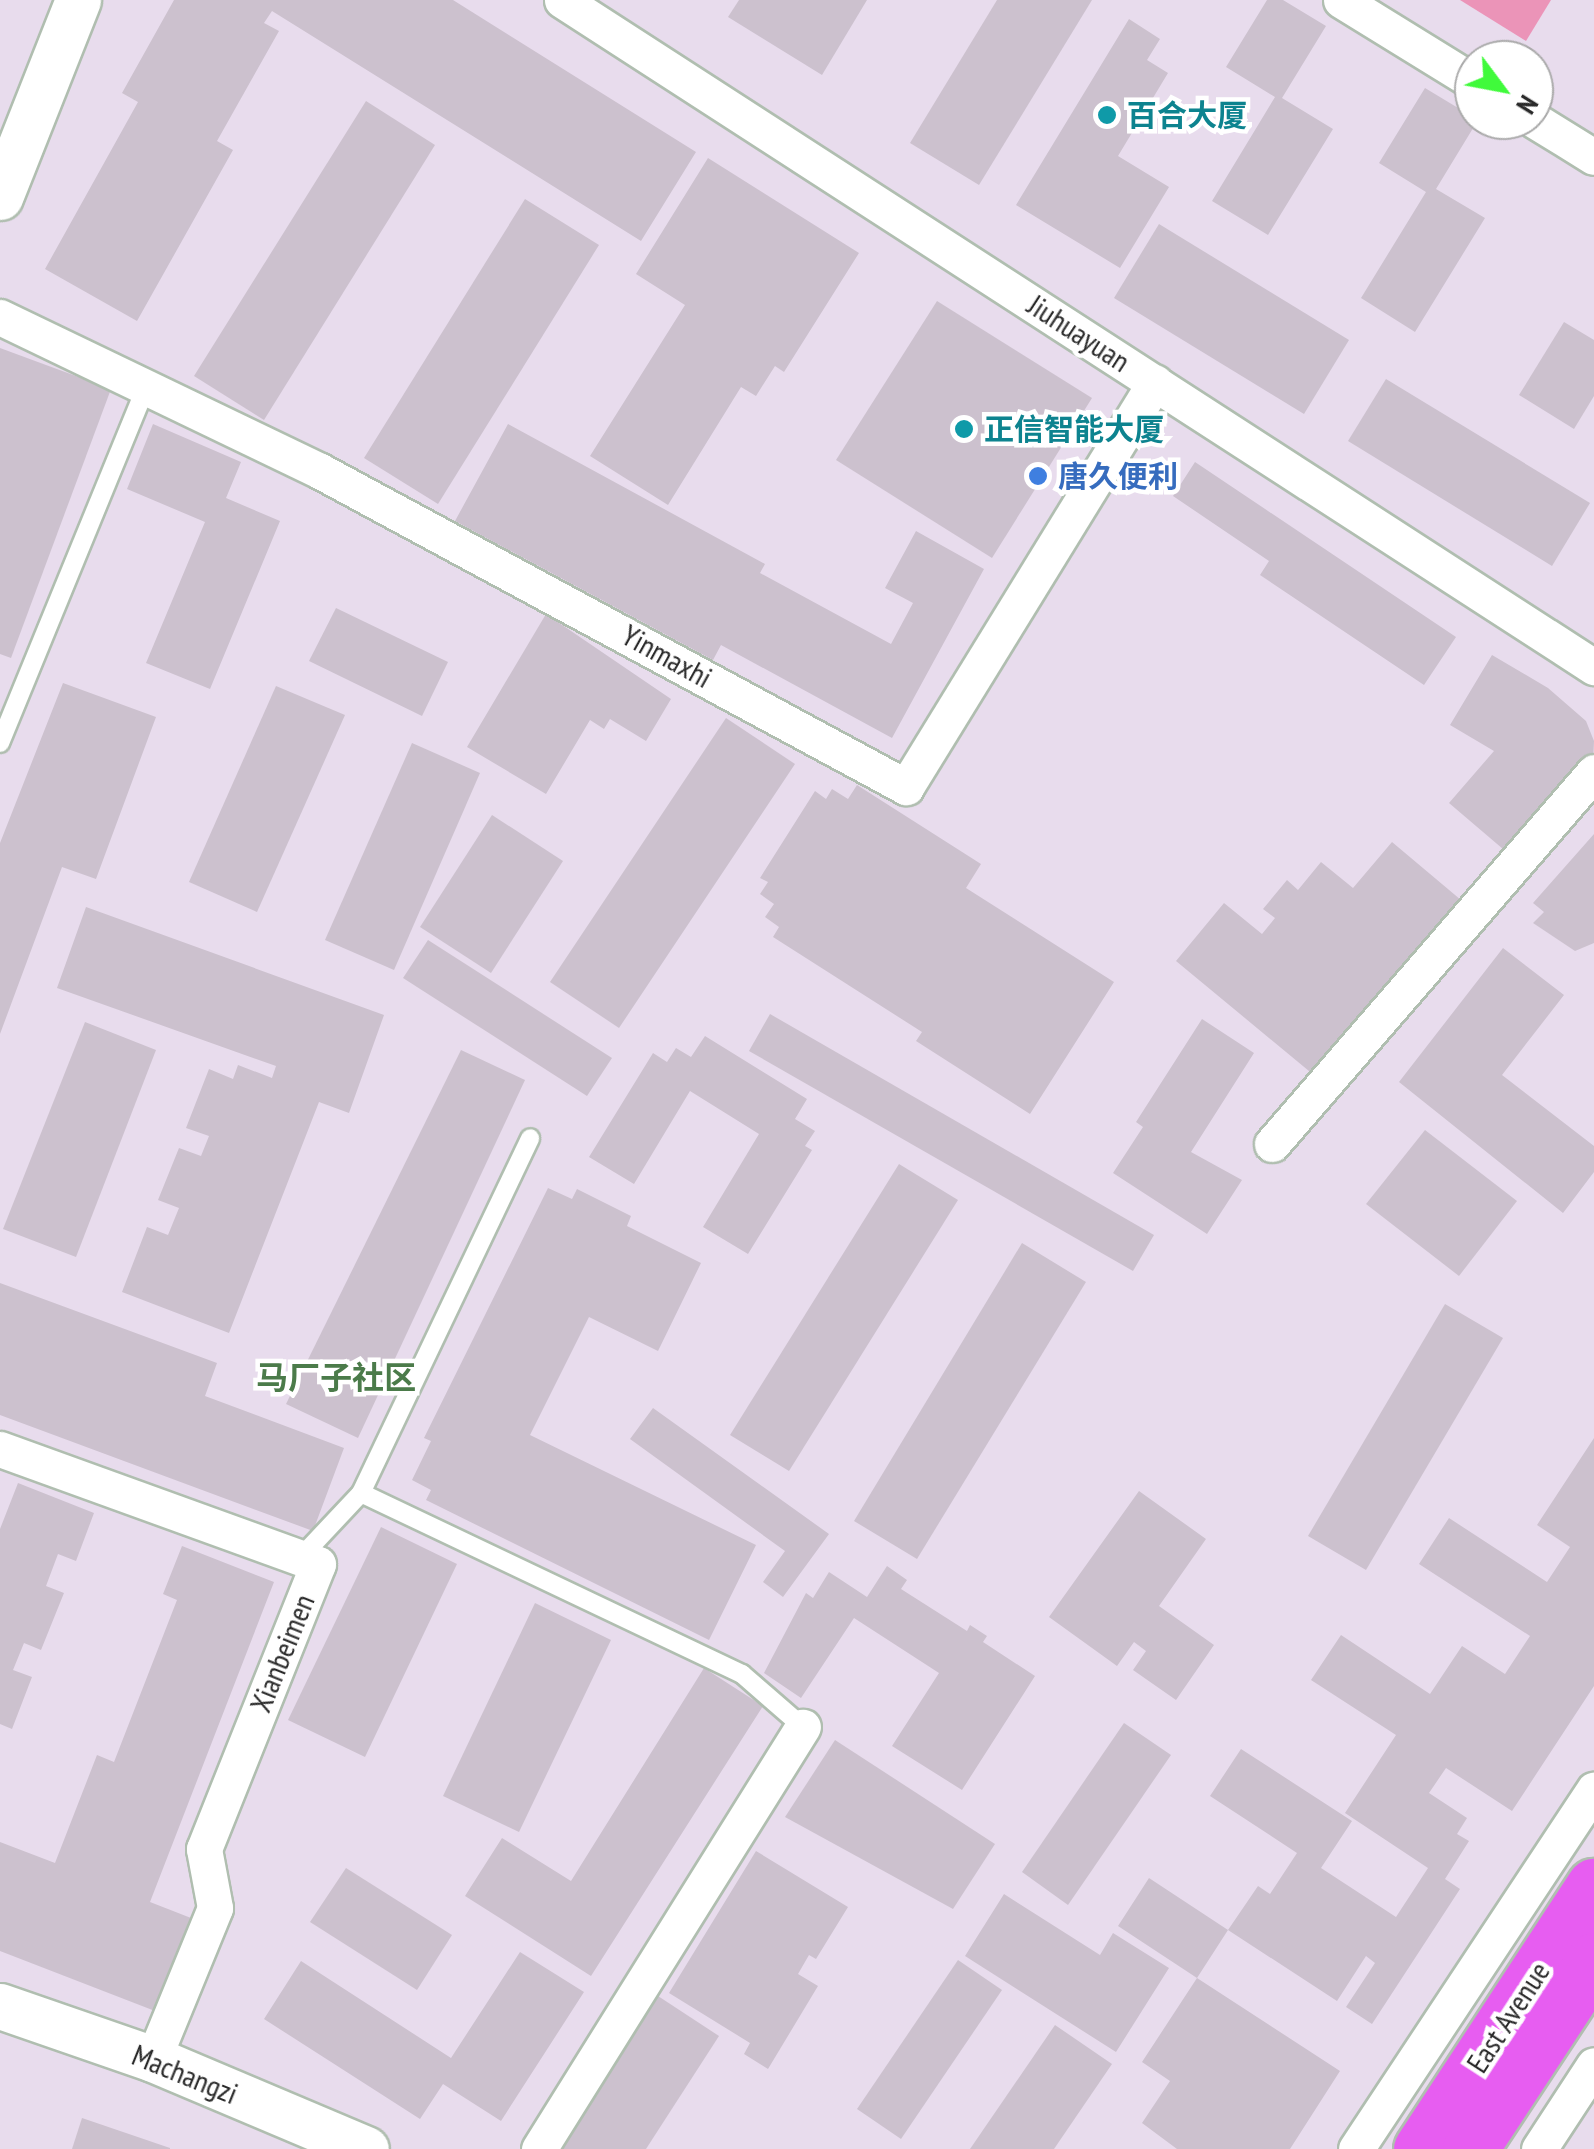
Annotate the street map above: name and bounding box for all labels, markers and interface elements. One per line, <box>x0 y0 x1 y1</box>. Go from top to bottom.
north arrow <box>1454 40 1554 140</box>
text: N <box>1508 89 1548 121</box>
place label: 百合大厦 <box>1127 97 1247 133</box>
marker: 百合大厦 <box>1096 104 1118 126</box>
street label: Jiuhuayuan <box>1021 287 1137 379</box>
place label: 正信智能大厦 <box>984 411 1164 447</box>
marker: 正信智能大厦 <box>953 418 975 440</box>
place label: 唐久便利 <box>1058 458 1178 494</box>
marker: 唐久便利 <box>1027 465 1049 487</box>
street label: Yinmaxhi <box>616 617 718 695</box>
district label: 马厂子社区 <box>256 1358 416 1396</box>
street label: Xianbeimen <box>242 1589 322 1717</box>
street label: East Avenue <box>1459 1955 1557 2079</box>
street label: Machangzi <box>127 2037 243 2111</box>

